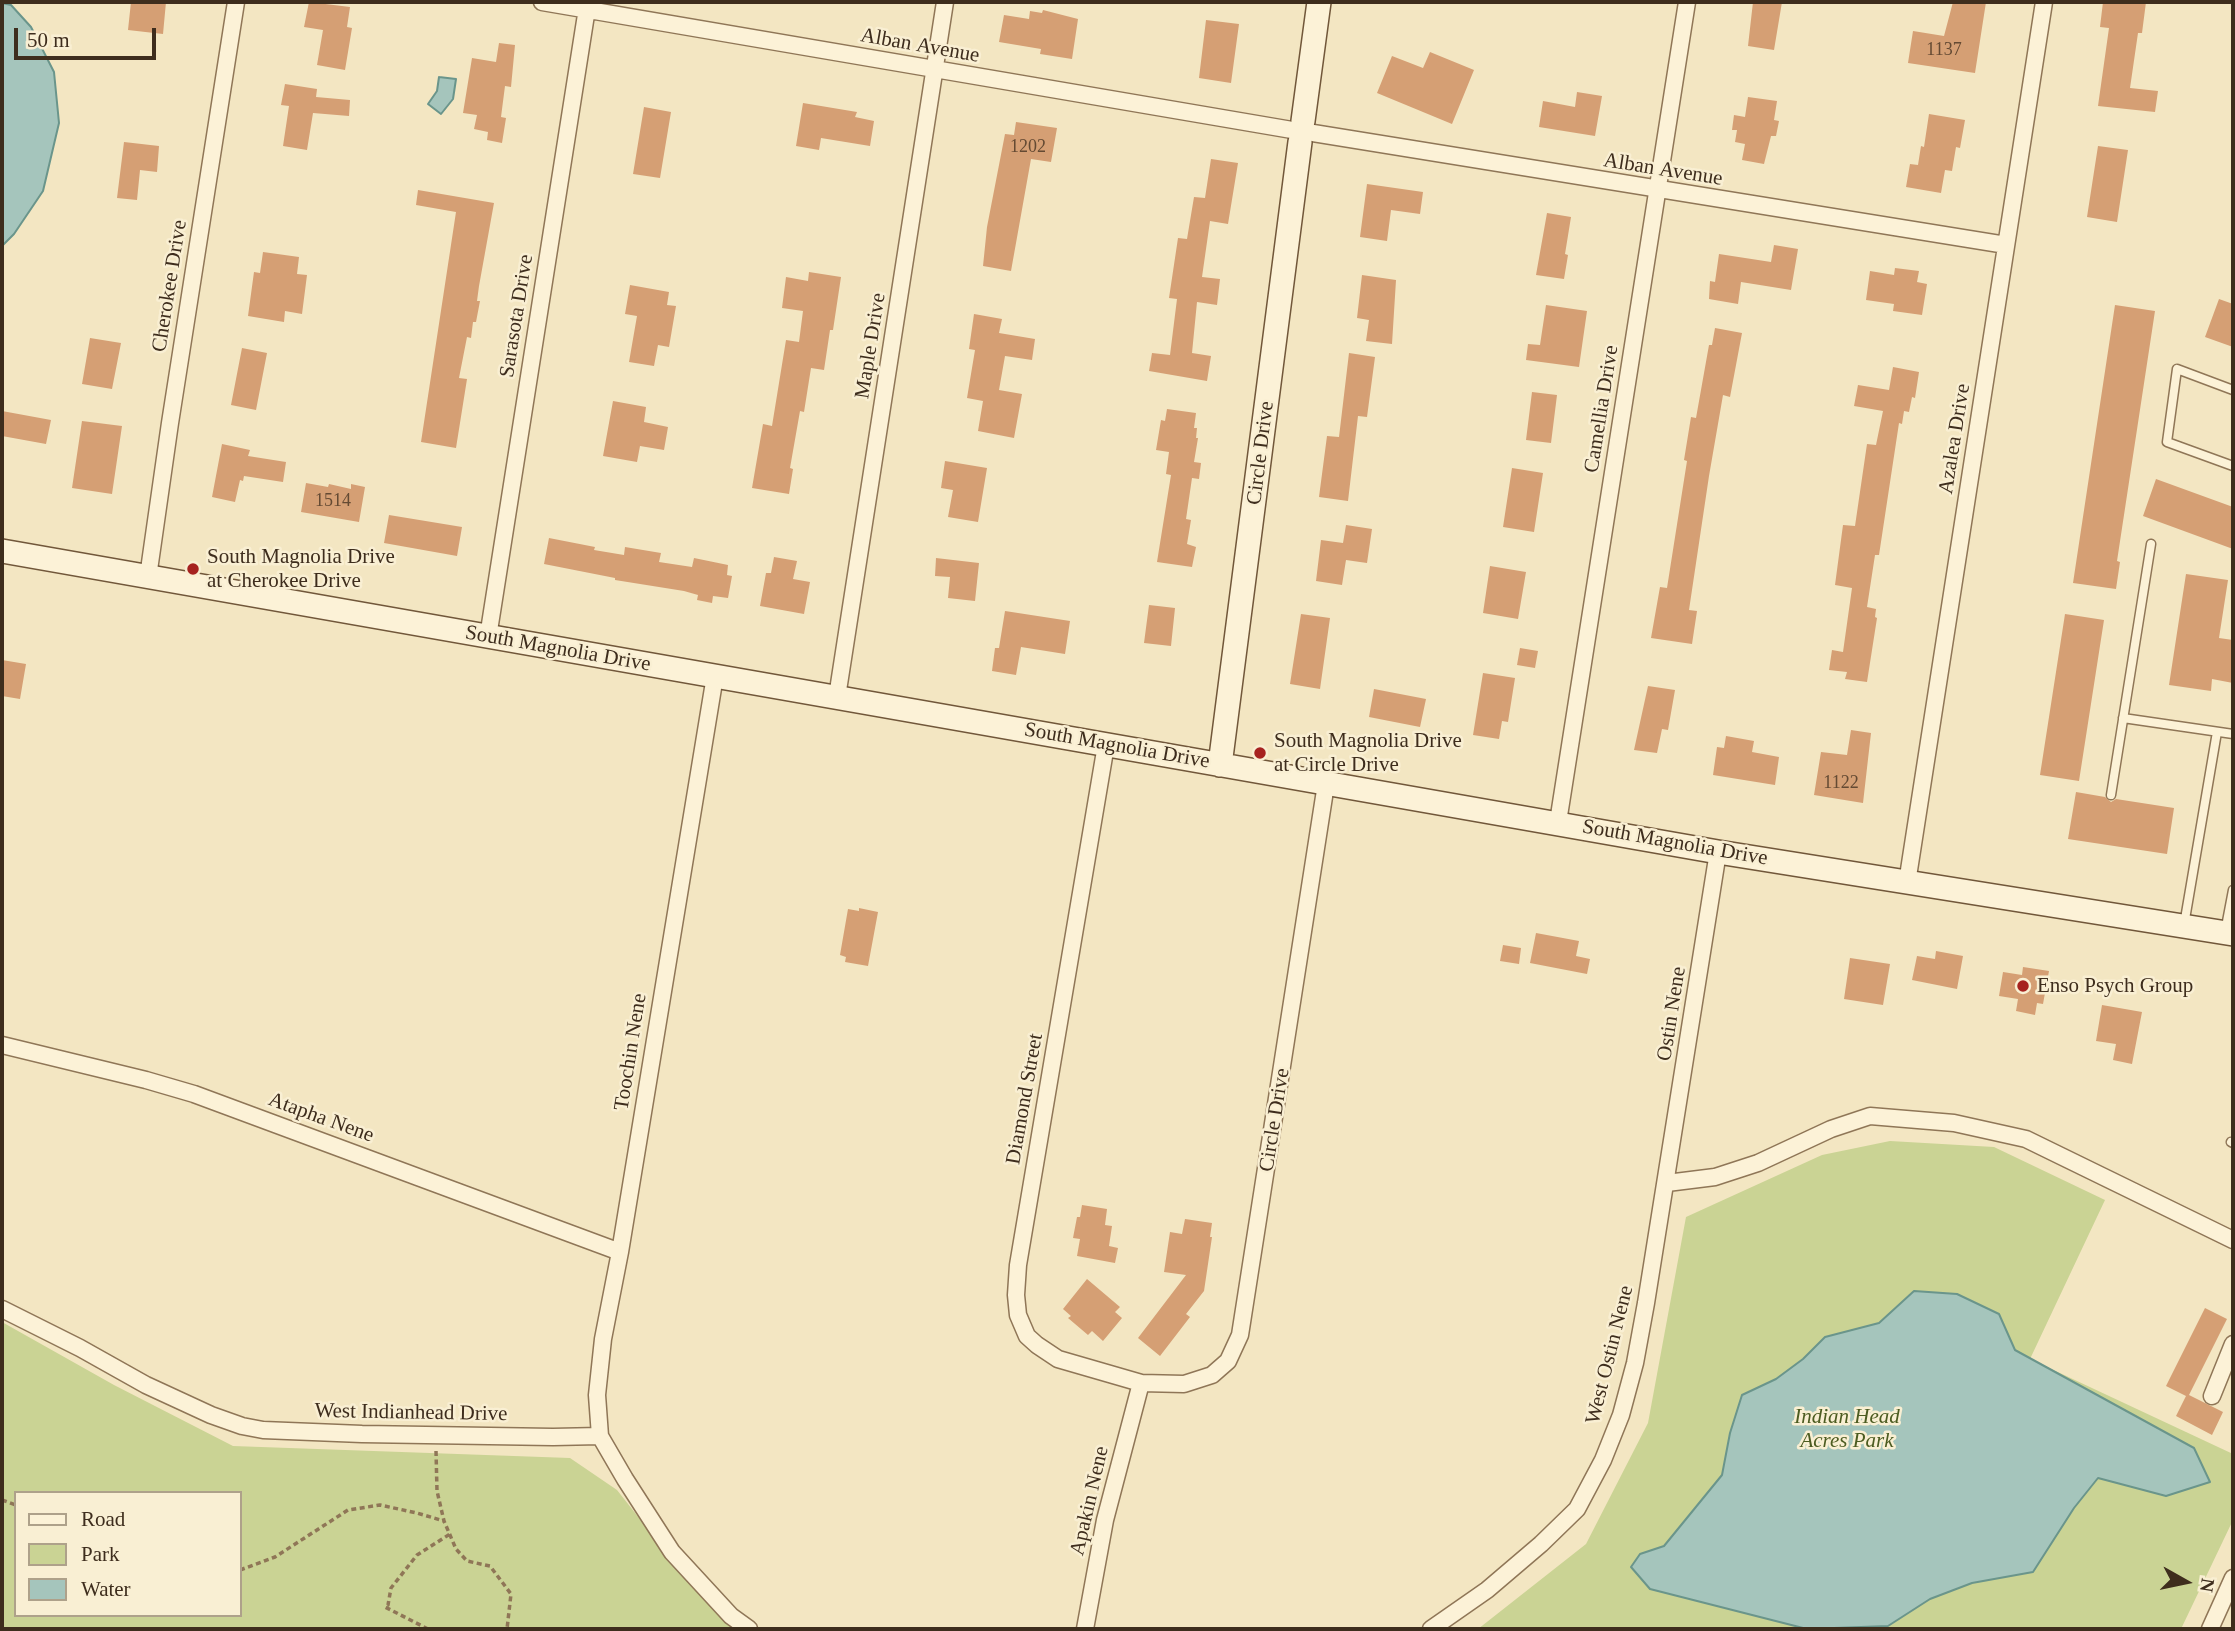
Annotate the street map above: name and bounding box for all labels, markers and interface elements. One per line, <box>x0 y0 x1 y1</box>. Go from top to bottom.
scale bar <box>18 14 159 58</box>
street label: Alban Avenue <box>859 23 981 69</box>
text: 50 m <box>27 28 70 52</box>
house number: 1137 <box>1926 39 1962 61</box>
house number: 1202 <box>1010 136 1046 158</box>
street label: Alban Avenue <box>1602 148 1724 192</box>
street label: Cherokee Drive <box>147 218 193 354</box>
street label: Sarasota Drive <box>495 253 539 379</box>
street label: Maple Drive <box>850 291 892 401</box>
street label: Camellia Drive <box>1579 343 1625 475</box>
street label: Azalea Drive <box>1934 382 1976 496</box>
street label: Circle Drive <box>1242 400 1280 506</box>
house number: 1514 <box>315 490 351 512</box>
place label: South Magnolia Drive at Cherokee Drive <box>207 544 395 594</box>
marker: South Magnolia Drive at Cherokee Drive <box>185 561 201 577</box>
street label: South Magnolia Drive <box>463 620 653 678</box>
street label: South Magnolia Drive <box>1022 717 1212 775</box>
place label: South Magnolia Drive at Circle Drive <box>1274 728 1462 778</box>
marker: South Magnolia Drive at Circle Drive <box>1252 745 1268 761</box>
house number: 1122 <box>1823 772 1859 794</box>
street label: South Magnolia Drive <box>1580 814 1770 872</box>
street label: Ostin Nene <box>1652 965 1692 1063</box>
place label: Enso Psych Group <box>2037 973 2193 999</box>
marker: Enso Psych Group <box>2015 978 2031 994</box>
street label: Toochin Nene <box>609 992 653 1112</box>
street label: Diamond Street <box>1001 1032 1049 1166</box>
street label: Circle Drive <box>1254 1066 1296 1174</box>
street label: Atapha Nene <box>265 1087 377 1149</box>
street label: West Ostin Nene <box>1581 1283 1639 1427</box>
street label: West Indianhead Drive <box>314 1399 508 1427</box>
park label: Indian Head Acres Park <box>1794 1404 1900 1454</box>
street label: Apakin Nene <box>1065 1444 1115 1558</box>
legend <box>14 1491 242 1617</box>
text: Road <box>81 1507 125 1531</box>
text: Park <box>81 1542 120 1566</box>
north arrow <box>2151 1547 2221 1617</box>
text: Water <box>81 1577 131 1601</box>
text: N <box>2196 1577 2219 1594</box>

